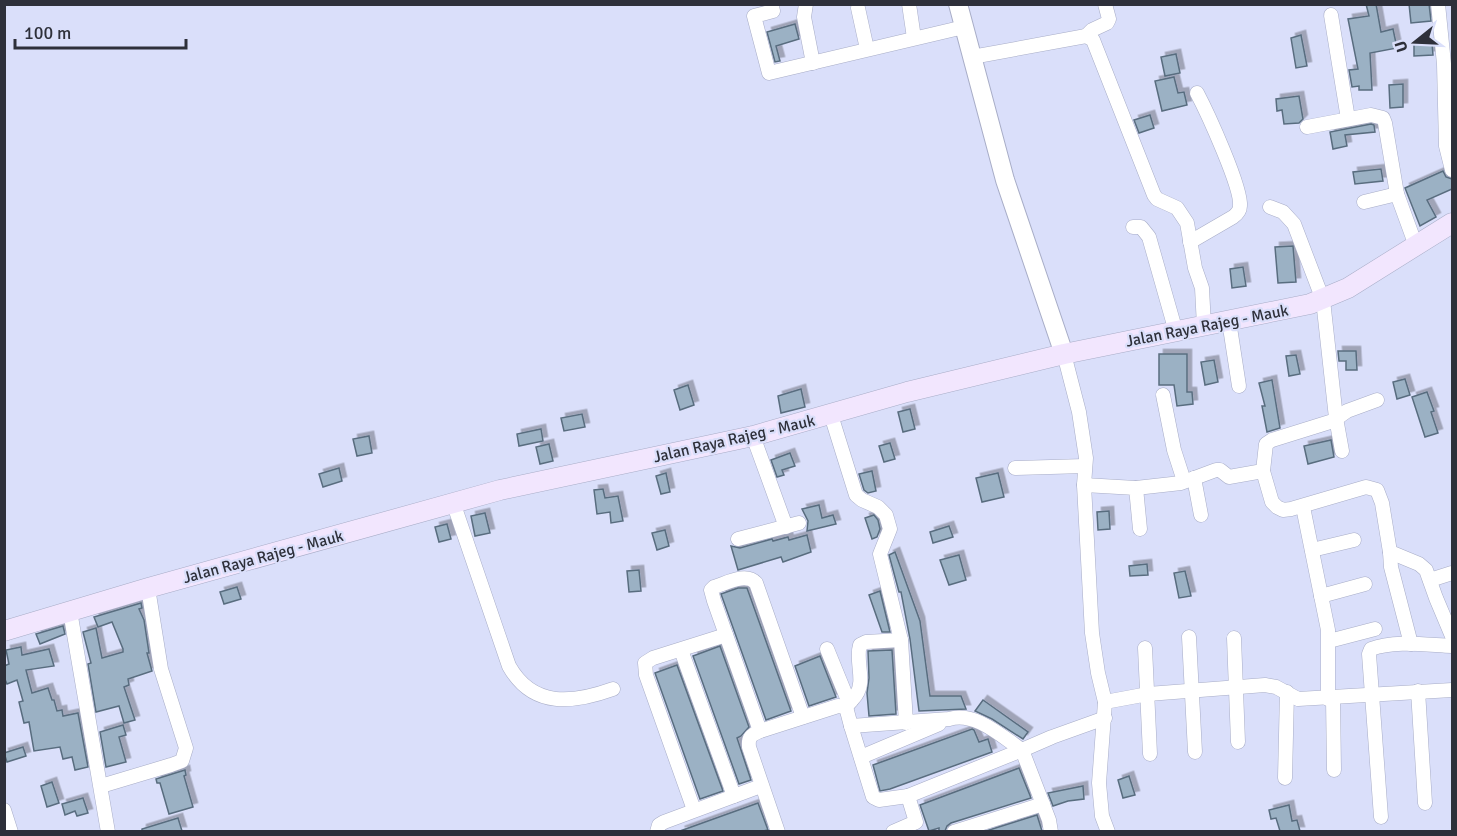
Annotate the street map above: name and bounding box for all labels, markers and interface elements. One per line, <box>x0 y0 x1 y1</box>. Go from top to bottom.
scale bar <box>15 12 186 50</box>
north arrow <box>1385 12 1445 72</box>
text: 100 m <box>24 22 71 44</box>
text: U <box>1391 38 1413 55</box>
street label: Jalan Raya Rajeg - Mauk <box>1124 300 1290 352</box>
street label: Jalan Raya Rajeg - Mauk <box>651 411 817 467</box>
street label: Jalan Raya Rajeg - Mauk <box>181 526 346 588</box>

